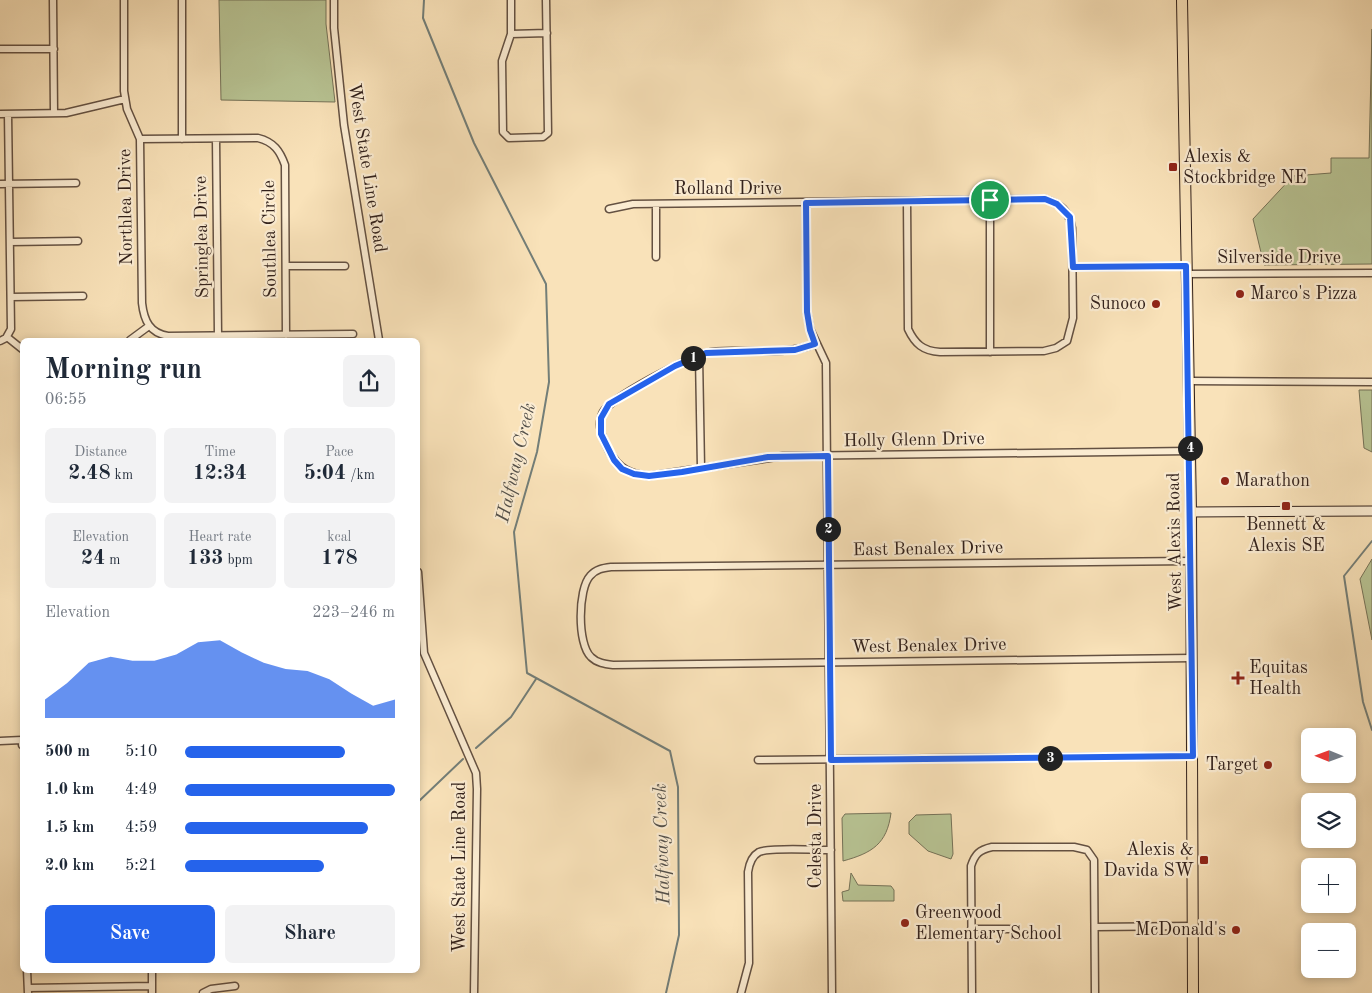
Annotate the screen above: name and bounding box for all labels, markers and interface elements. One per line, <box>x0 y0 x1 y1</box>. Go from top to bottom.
street label: West State Line Road <box>345 82 389 254</box>
place label: Alexis & Stockbridge NE <box>1183 148 1307 187</box>
street label: Northlea Drive <box>116 149 136 265</box>
marker: Alexis & Stockbridge NE <box>1167 161 1179 173</box>
street label: Springlea Drive <box>192 176 212 298</box>
pin <box>969 179 1011 221</box>
street label: Southlea Circle <box>260 180 280 298</box>
street label: Rolland Drive <box>674 180 782 198</box>
icon: arrive <box>976 186 1004 214</box>
street label: Silverside Drive <box>1217 249 1341 267</box>
place label: Marco's Pizza <box>1250 285 1357 303</box>
marker: Marco's Pizza <box>1234 288 1246 300</box>
place label: Sunoco <box>1090 295 1146 313</box>
marker: Sunoco <box>1150 298 1162 310</box>
pin: 1 <box>680 346 706 370</box>
text: 1 <box>689 351 698 365</box>
button: share <box>343 355 395 407</box>
text: Morning run <box>45 357 202 385</box>
text: 06:55 <box>45 392 87 408</box>
water label: Halfway Creek <box>494 402 540 525</box>
street label: Holly Glenn Drive <box>843 430 985 450</box>
pin: 4 <box>1178 436 1202 460</box>
text: 4 <box>1186 441 1195 455</box>
text: Distance <box>74 445 127 459</box>
text: Time <box>204 445 236 459</box>
text: Pace <box>325 445 354 459</box>
text: 2.48 <box>68 463 111 484</box>
text: 12:34 <box>193 463 247 484</box>
text: 5:04 <box>304 463 346 484</box>
text: km <box>111 468 133 482</box>
text: /km <box>346 468 375 482</box>
street label: West Alexis Road <box>1165 472 1185 612</box>
place label: Marathon <box>1235 472 1310 490</box>
marker: Marathon <box>1219 475 1231 487</box>
marker: Bennett & Alexis SE <box>1280 500 1292 512</box>
pin: 2 <box>816 516 840 542</box>
place label: Bennett & Alexis SE <box>1246 516 1326 555</box>
text: 2 <box>824 522 833 536</box>
text: Elevation <box>72 530 129 544</box>
text: Heart rate <box>189 530 251 544</box>
text: kcal <box>327 530 351 544</box>
street label: East Benalex Drive <box>853 539 1003 559</box>
text: 24 <box>81 548 105 569</box>
text: 133 <box>187 548 224 569</box>
text: 178 <box>321 548 358 569</box>
text: m <box>105 553 120 567</box>
text: bpm <box>224 553 253 567</box>
text: Elevation <box>45 605 110 621</box>
text: 223–246 m <box>312 605 395 621</box>
street label: West Benalex Drive <box>851 636 1007 656</box>
place label: Equitas Health <box>1249 659 1308 698</box>
marker: Equitas Health <box>1231 671 1245 685</box>
north arrow <box>1301 728 1356 782</box>
map controls <box>1301 728 1356 978</box>
text: 500 m <box>45 744 90 760</box>
text: 5:10 <box>125 744 157 760</box>
pin: 3 <box>1038 746 1062 770</box>
text: 3 <box>1046 751 1055 765</box>
place label: Target <box>1206 756 1258 774</box>
marker: Target <box>1262 759 1274 771</box>
text: 1.0 km <box>45 782 94 798</box>
text: 4:49 <box>125 782 157 798</box>
street label: West State Line Road <box>451 782 469 952</box>
water label: Halfway Creek <box>651 783 675 906</box>
street label: Celesta Drive <box>807 784 825 888</box>
button: layers <box>1301 793 1356 848</box>
text: 1.5 km <box>45 820 94 836</box>
text: 4:59 <box>125 820 157 836</box>
place label: Alexis & Davida SW <box>1104 841 1194 880</box>
marker: Alexis & Davida SW <box>1198 854 1210 866</box>
text: 2.0 km <box>45 858 94 874</box>
text: 5:21 <box>125 858 157 874</box>
button: + <box>1301 858 1356 913</box>
place label: Greenwood Elementary School <box>915 904 1062 943</box>
button: Save <box>45 905 215 963</box>
button: Share <box>225 905 395 963</box>
marker: Greenwood Elementary School <box>899 917 911 929</box>
place label: McDonald's <box>1135 921 1226 939</box>
button: − <box>1301 923 1356 978</box>
marker: McDonald's <box>1230 924 1242 936</box>

